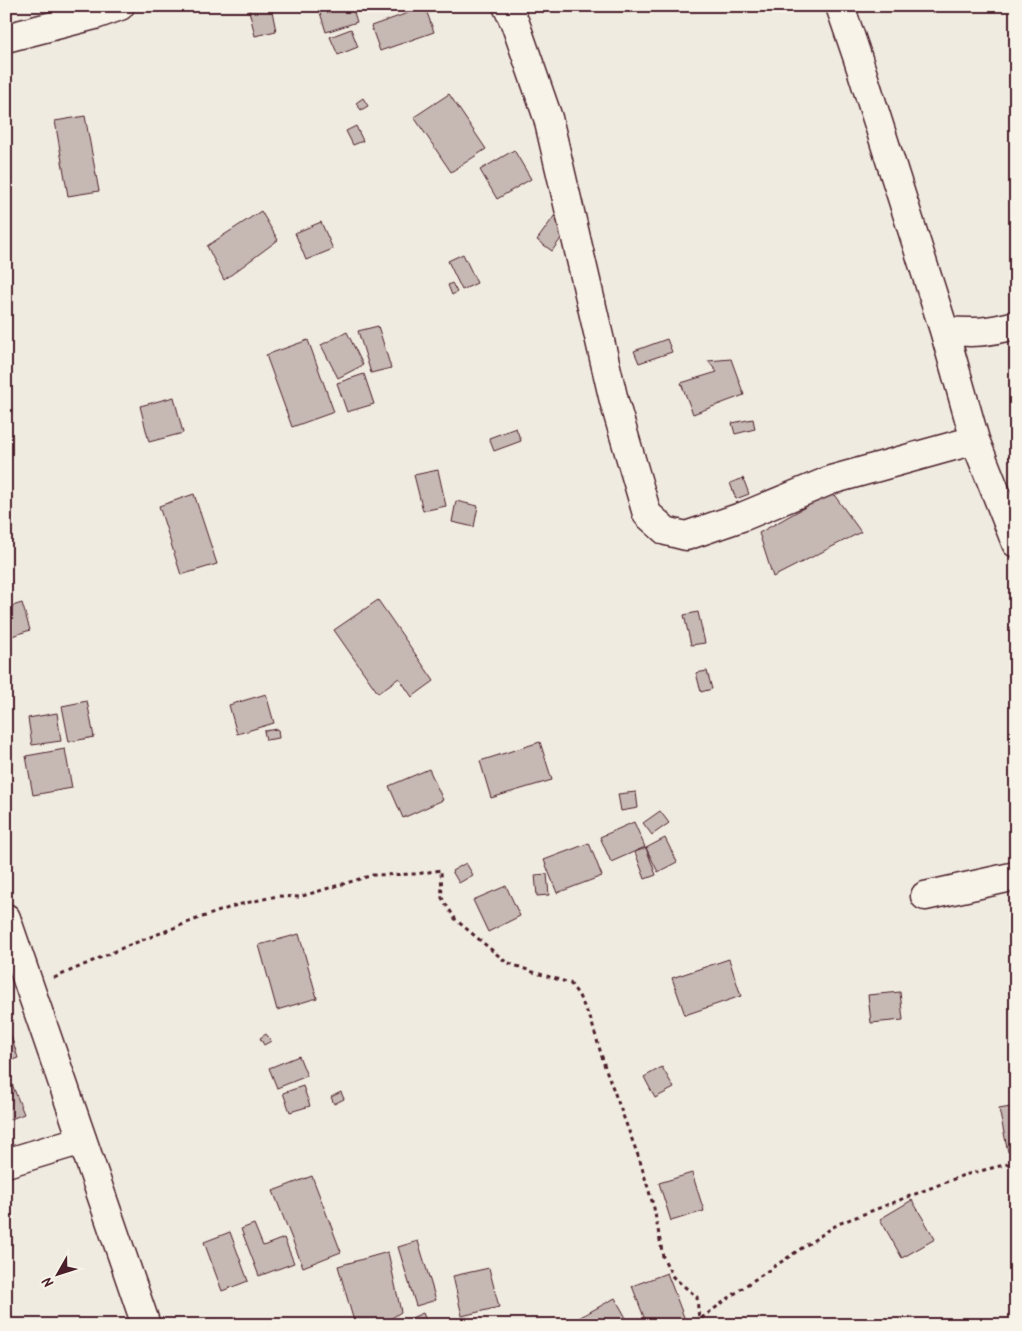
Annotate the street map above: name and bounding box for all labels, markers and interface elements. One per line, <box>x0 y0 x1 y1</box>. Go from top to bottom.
north arrow <box>32 1248 82 1298</box>
text: N <box>37 1271 60 1292</box>

